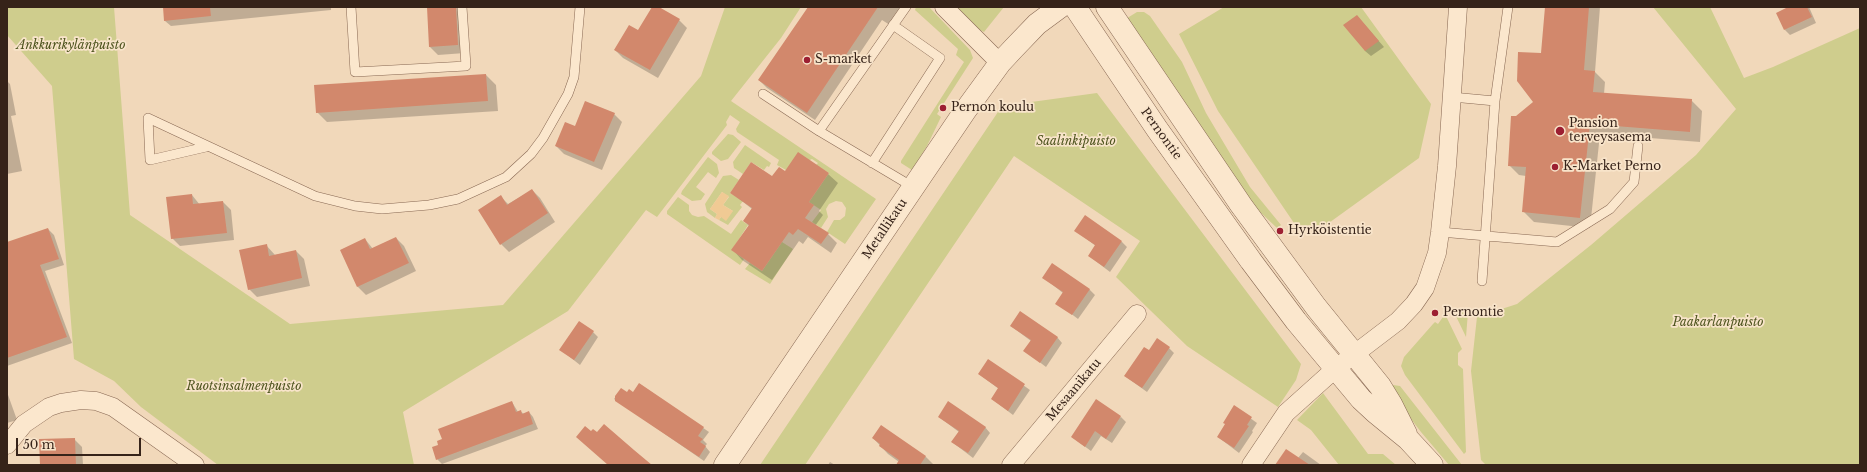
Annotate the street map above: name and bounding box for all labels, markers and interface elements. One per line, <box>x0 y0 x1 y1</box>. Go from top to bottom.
park label: Ankkurikylänpuisto <box>17 39 125 53</box>
place label: S-market <box>815 53 872 67</box>
marker: S-market <box>802 55 812 65</box>
place label: Pernon koulu <box>951 101 1034 115</box>
marker: Pernon koulu <box>938 103 948 113</box>
street label: Pernontie <box>1137 105 1185 163</box>
place label: Pansion terveysasema <box>1569 117 1651 145</box>
marker: Pansion terveysasema <box>1554 125 1566 137</box>
park label: Saalinkipuisto <box>1036 135 1116 149</box>
place label: K-Market Perno <box>1563 160 1661 174</box>
marker: K-Market Perno <box>1550 162 1560 172</box>
street label: Metallikatu <box>860 196 910 262</box>
place label: Hyrköistentie <box>1288 224 1372 238</box>
marker: Hyrköistentie <box>1275 226 1285 236</box>
place label: Pernontie <box>1443 306 1503 320</box>
marker: Pernontie <box>1430 308 1440 318</box>
park label: Paakarlanpuisto <box>1672 316 1764 330</box>
street label: Mesaanikatu <box>1044 356 1104 424</box>
park label: Ruotsinsalmenpuisto <box>187 380 301 394</box>
scale bar <box>18 430 143 456</box>
text: 50 m <box>23 437 55 452</box>

